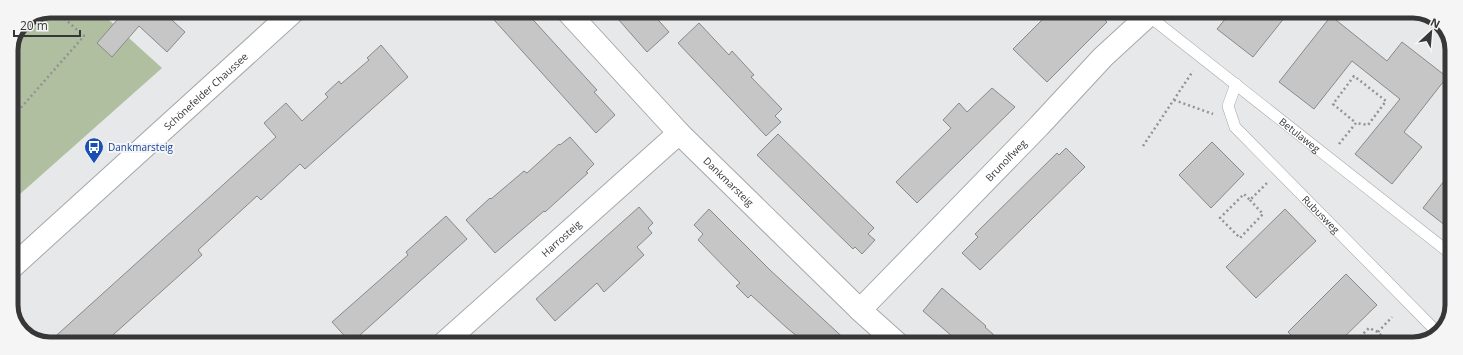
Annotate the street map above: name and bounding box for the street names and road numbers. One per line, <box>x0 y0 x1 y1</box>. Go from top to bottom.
street label: Schönefelder Chaussee <box>161 49 251 133</box>
street label: Betulaweg <box>1276 114 1324 156</box>
street label: Brunolfweg <box>982 136 1030 184</box>
street label: Dankmarsteig <box>700 154 757 210</box>
street label: Rubusweg <box>1299 192 1343 237</box>
street label: Harrosteig <box>538 216 584 260</box>

